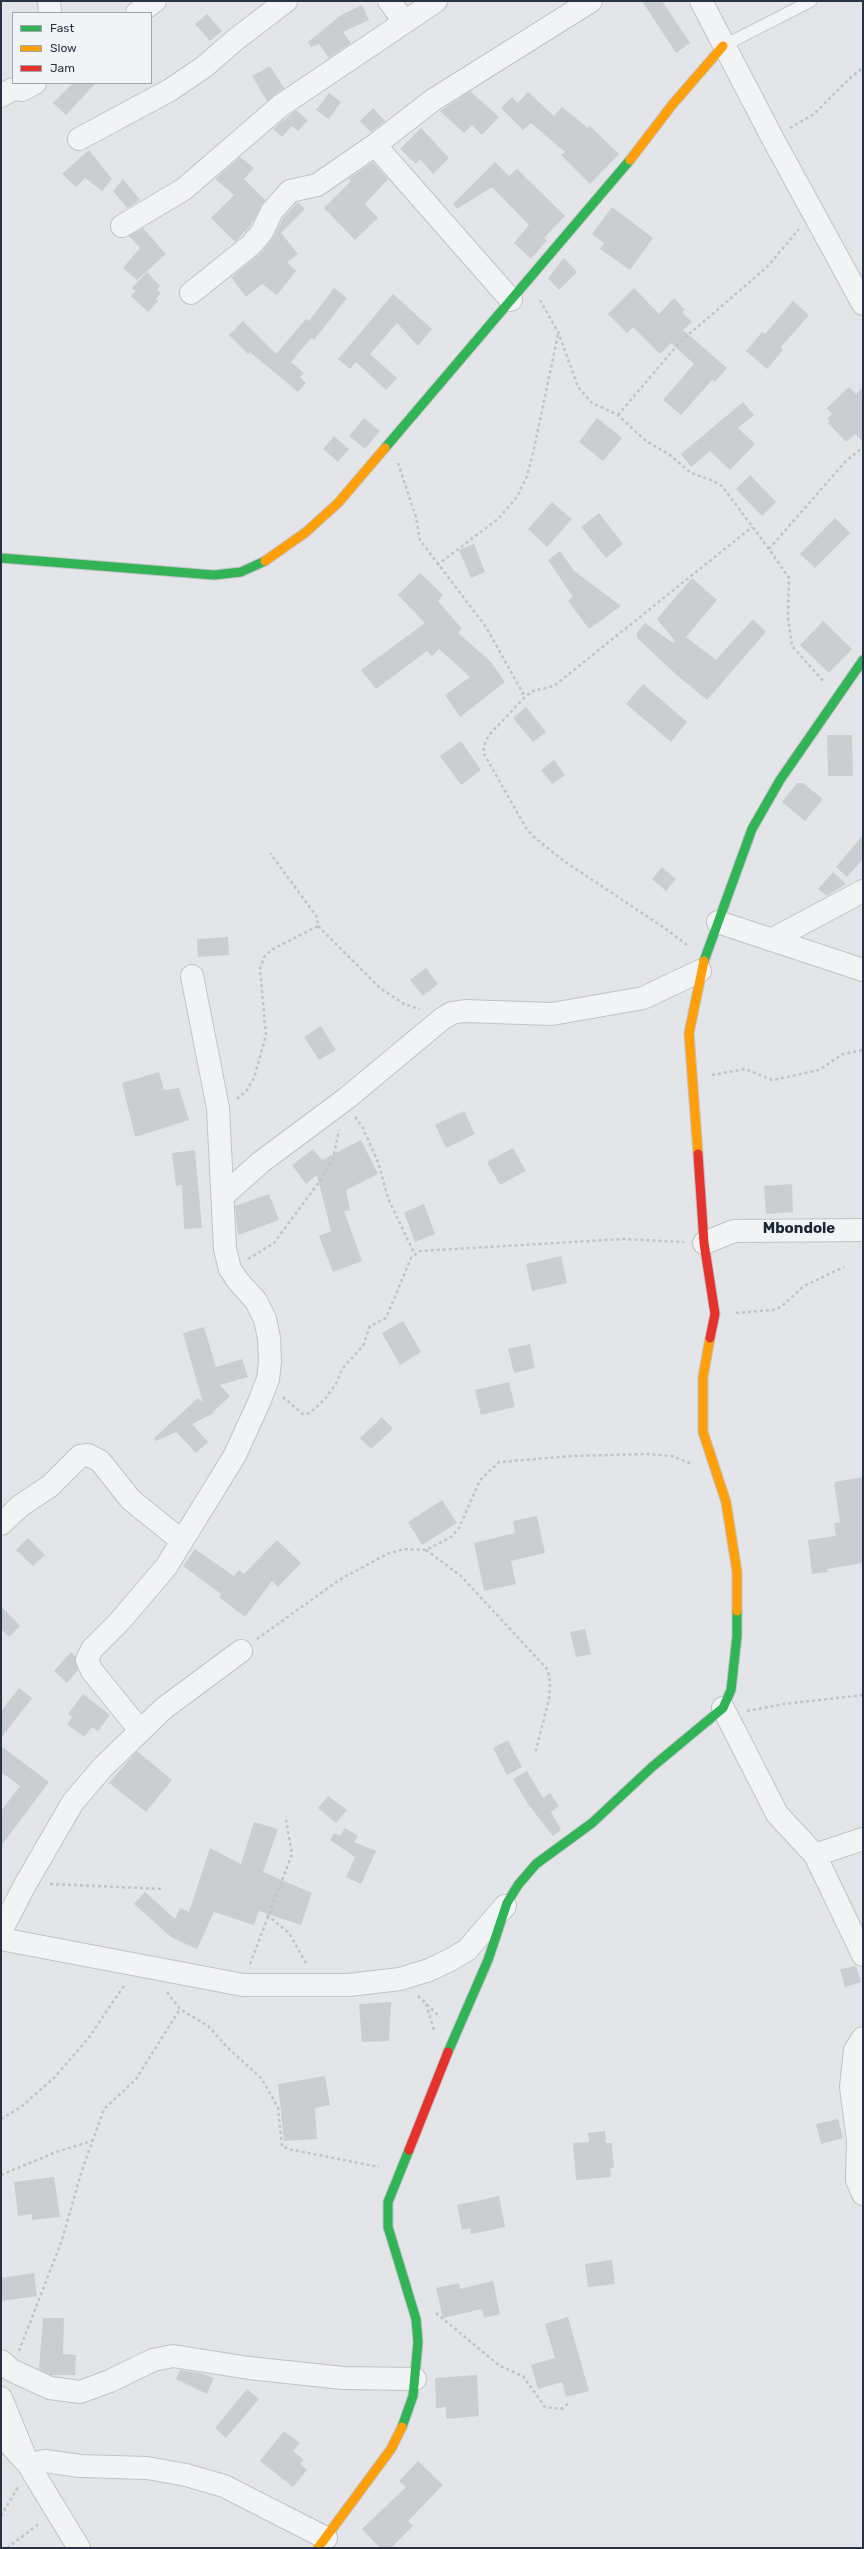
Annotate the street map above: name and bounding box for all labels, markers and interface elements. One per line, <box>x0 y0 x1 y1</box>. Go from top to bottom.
legend <box>12 12 152 84</box>
text: Fast <box>50 21 74 35</box>
text: Slow <box>50 41 77 55</box>
text: Jam <box>50 61 75 75</box>
district label: Mbondole <box>763 1220 835 1238</box>

